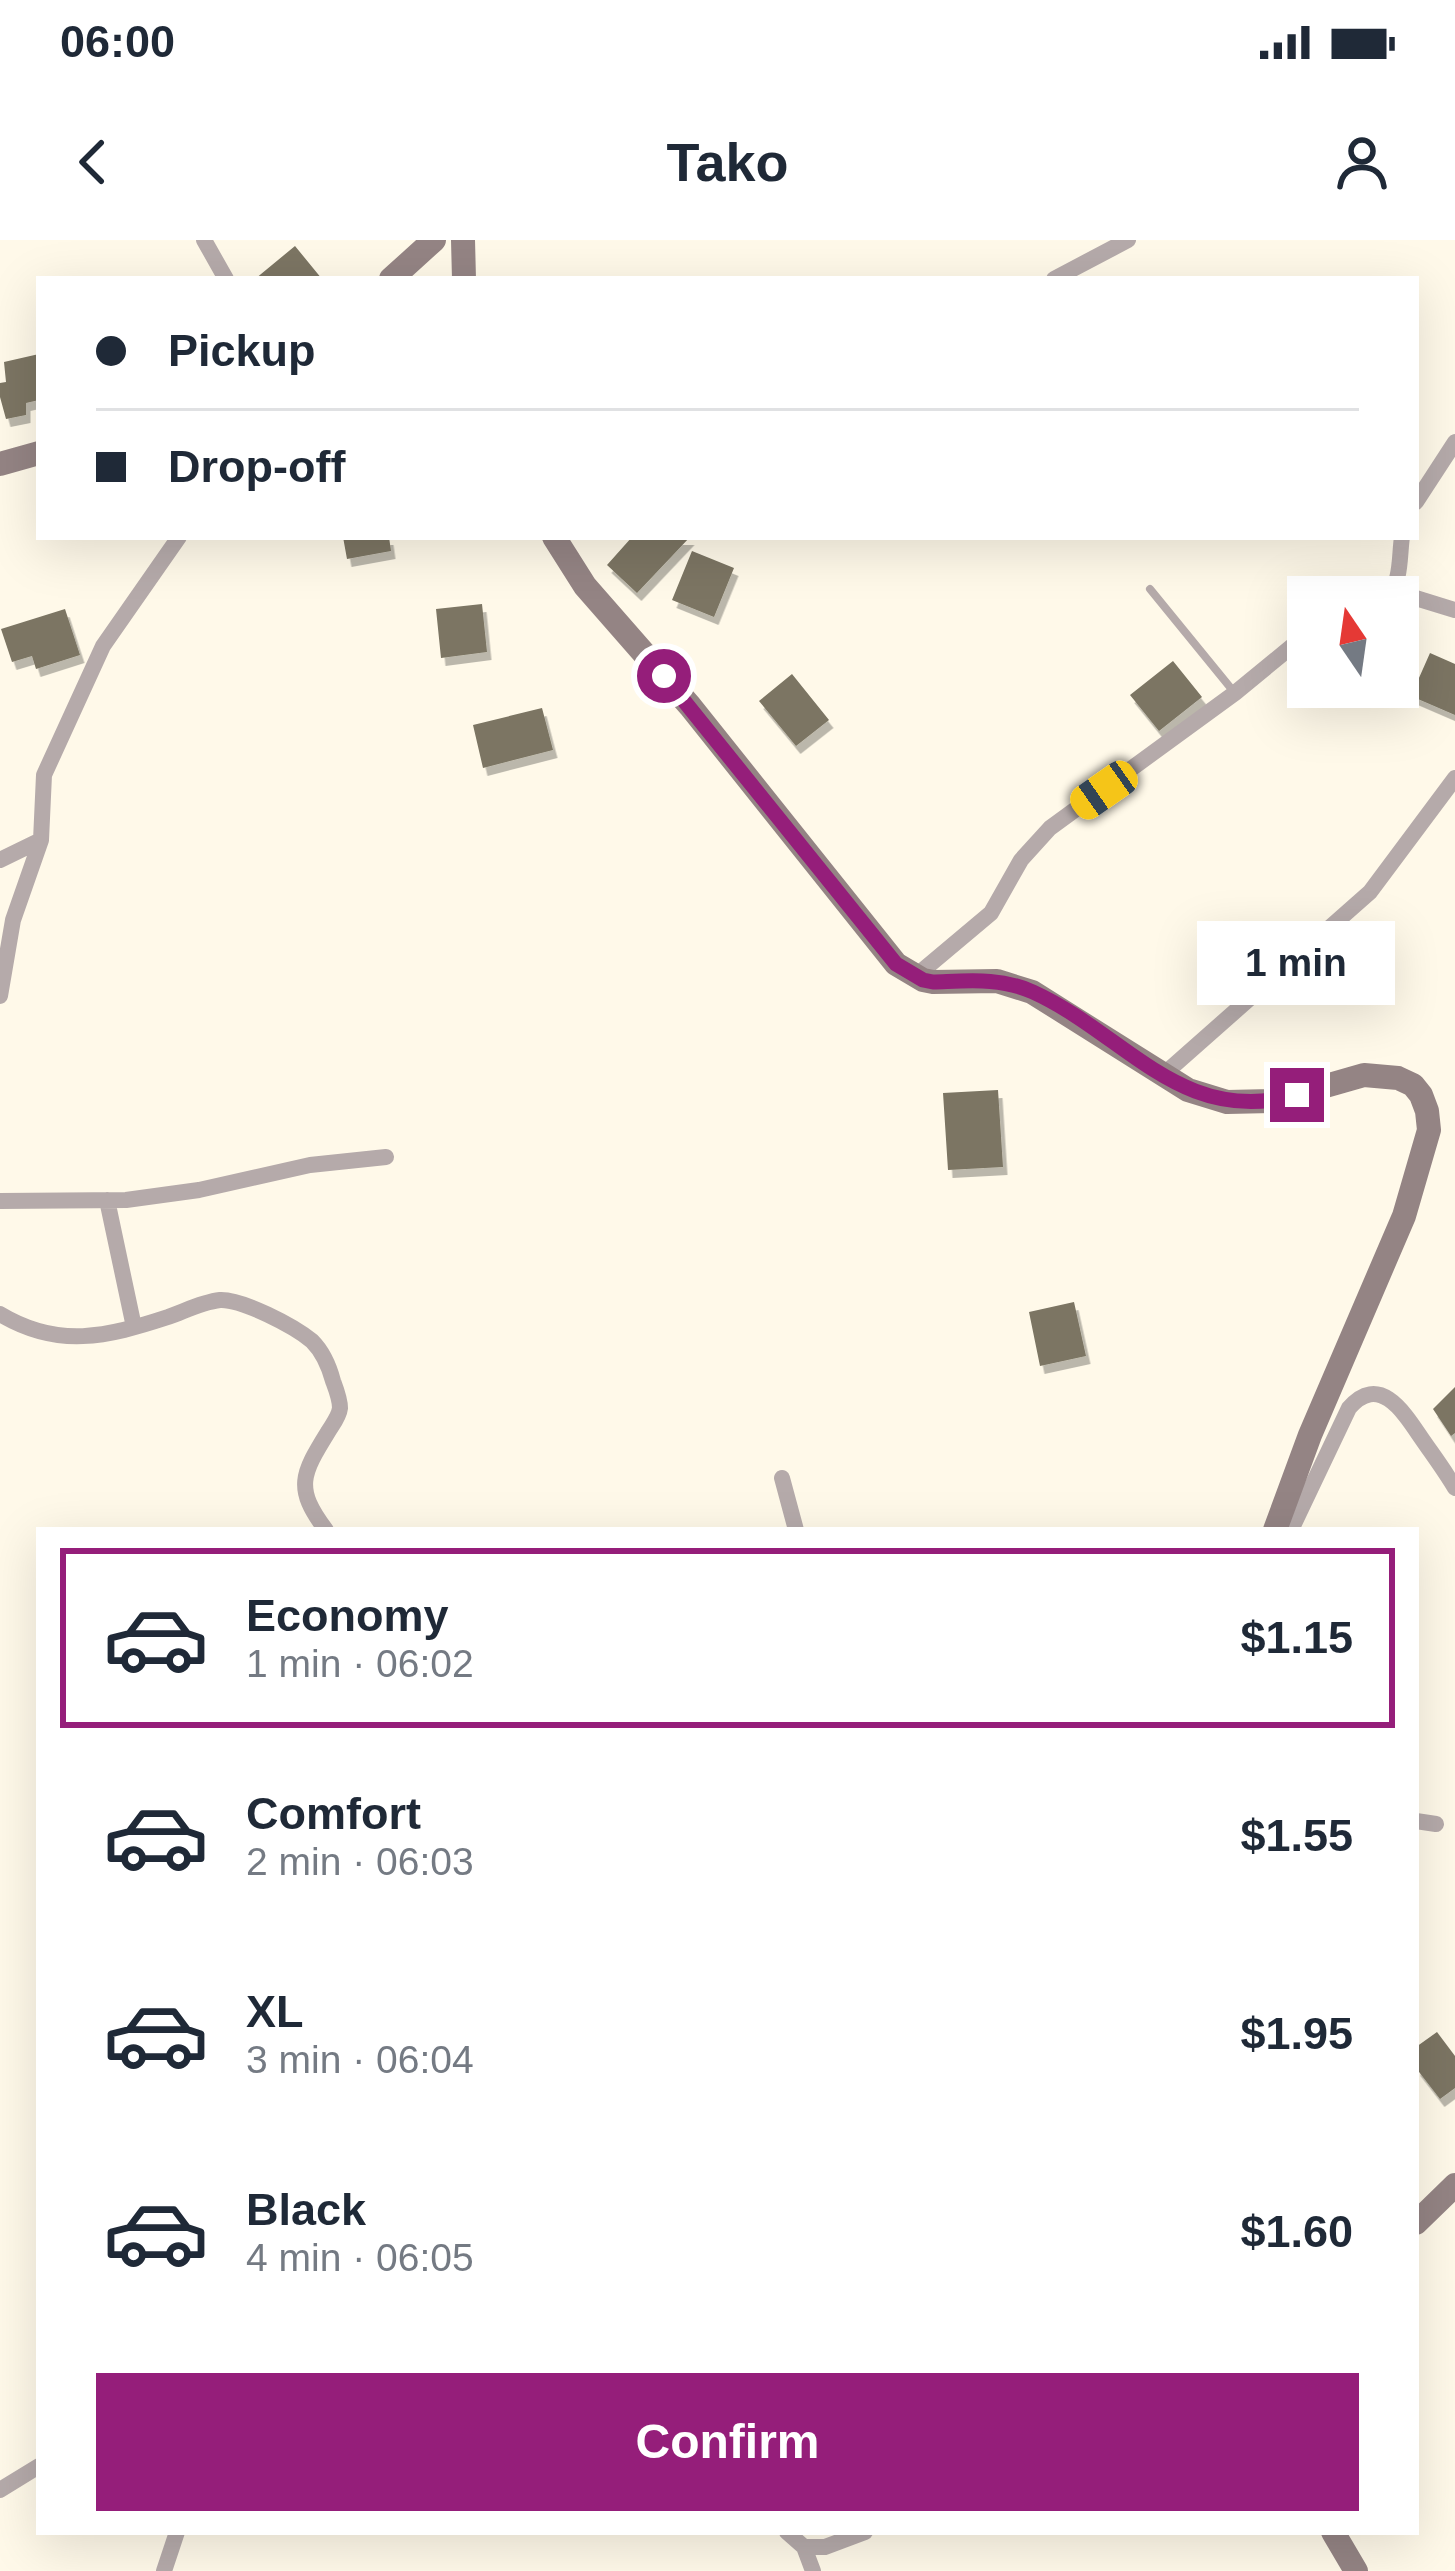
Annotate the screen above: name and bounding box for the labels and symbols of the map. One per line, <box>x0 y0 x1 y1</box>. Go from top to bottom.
north arrow <box>1287 576 1419 708</box>
route start <box>637 649 691 703</box>
car <box>1064 755 1144 825</box>
callout: 1 min <box>1198 921 1396 1005</box>
route end <box>1270 1068 1324 1122</box>

